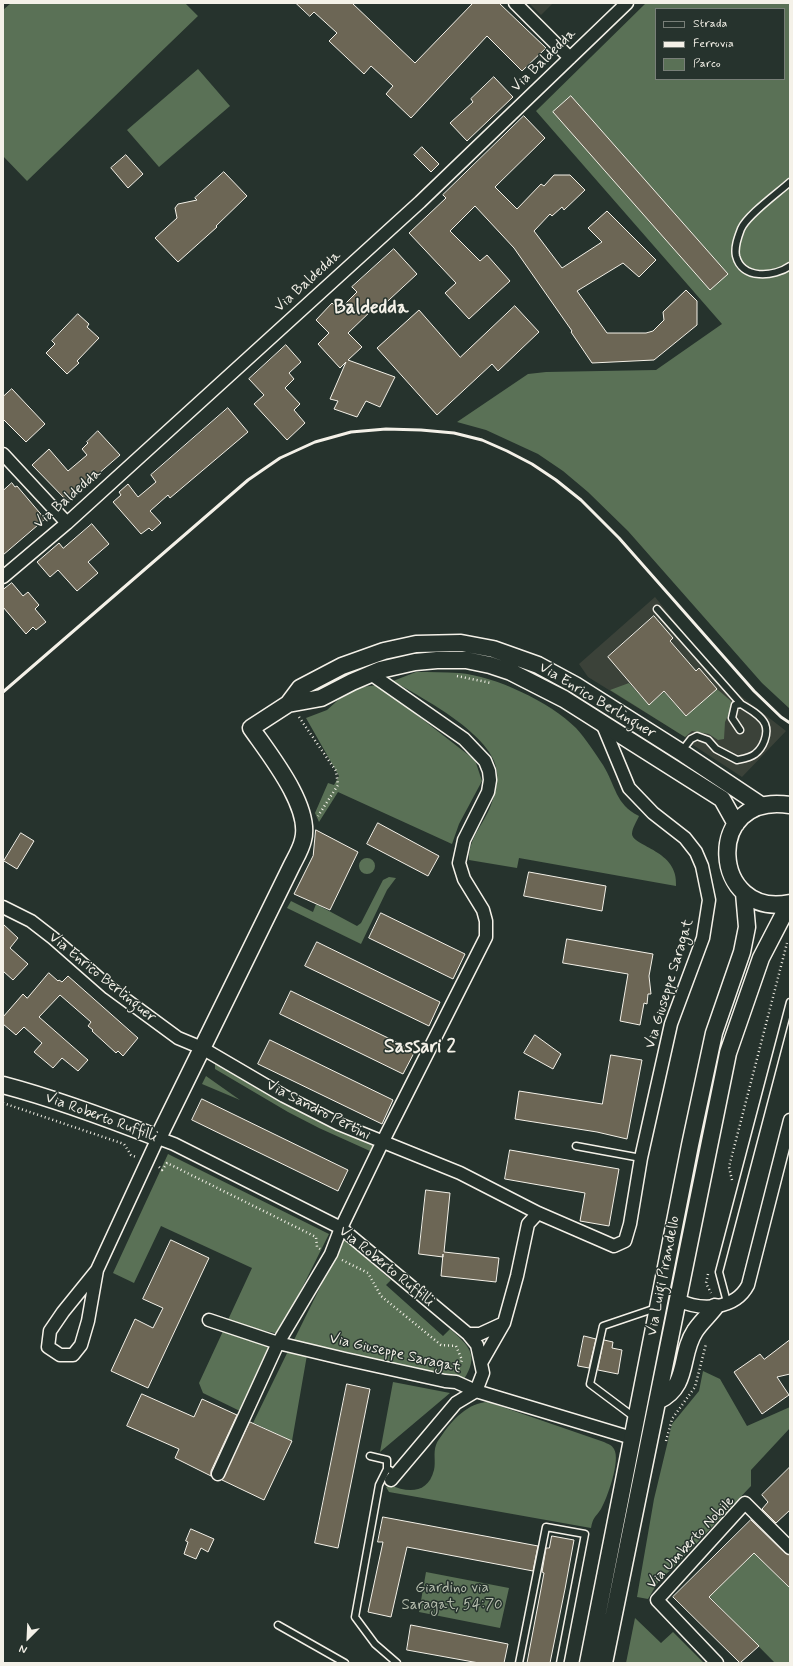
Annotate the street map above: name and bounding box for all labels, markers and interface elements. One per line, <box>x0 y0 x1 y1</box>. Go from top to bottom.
legend <box>655 8 785 80</box>
text: Strada <box>693 16 727 32</box>
street label: Via Baldedda <box>508 26 580 96</box>
text: Ferrovia <box>693 36 734 52</box>
text: Parco <box>693 56 721 72</box>
street label: Via Baldedda <box>271 247 345 317</box>
district label: Baldedda <box>334 298 408 320</box>
street label: Via Baldedda <box>31 465 105 533</box>
street label: Via Enrico Berlinguer <box>535 659 659 743</box>
street label: Via Giuseppe Saragat <box>642 917 698 1051</box>
street label: Via Enrico Berlinguer <box>45 929 159 1027</box>
district label: Sassari 2 <box>384 1037 456 1059</box>
street label: Via Sandro Pertini <box>263 1077 373 1145</box>
street label: Via Roberto Ruffilli <box>42 1089 160 1147</box>
street label: Via Luigi Pirandello <box>644 1214 684 1338</box>
street label: Via Roberto Ruffilli <box>334 1223 438 1311</box>
street label: Via Giuseppe Saragat <box>327 1330 463 1378</box>
street label: Via Umberto Nobile <box>643 1493 739 1593</box>
park label: Giardino via Saragat, 54:70 <box>401 1580 503 1615</box>
north arrow <box>8 1618 48 1658</box>
text: N <box>17 1641 29 1657</box>

